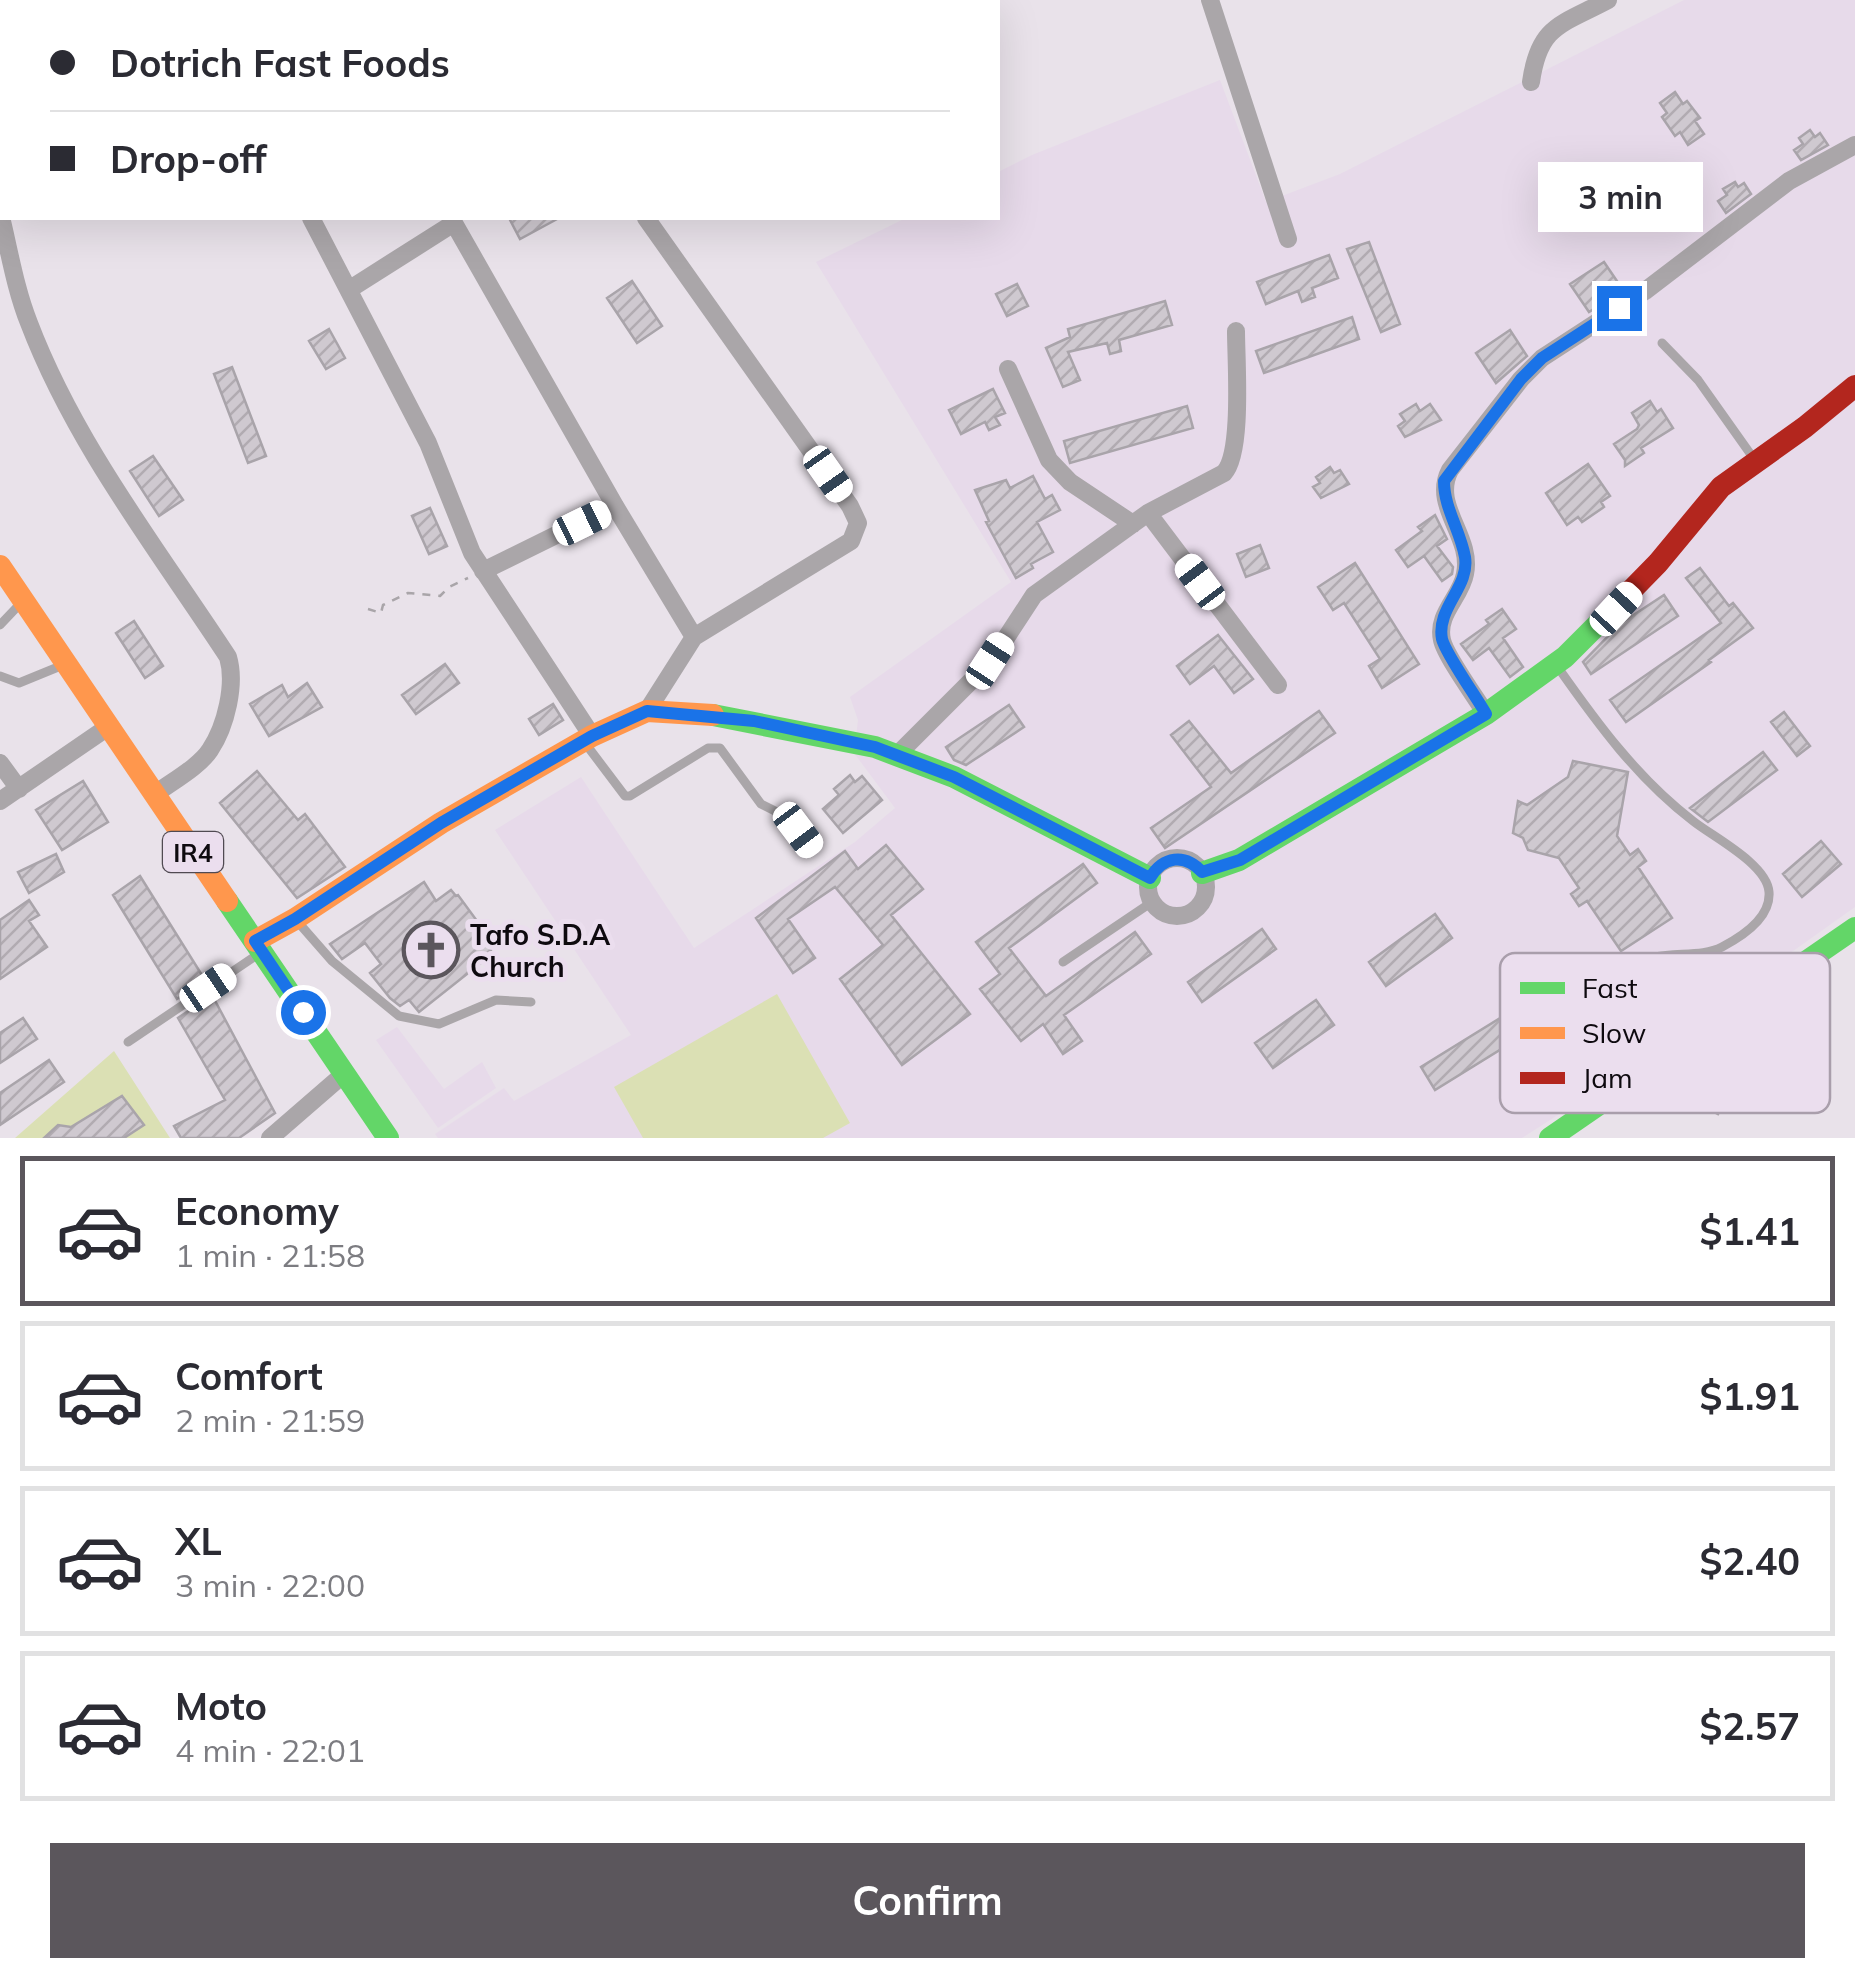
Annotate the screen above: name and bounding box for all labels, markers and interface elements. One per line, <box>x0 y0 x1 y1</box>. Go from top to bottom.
text: Dotrich Fast Foods <box>110 39 450 87</box>
text: Drop-off <box>110 135 267 183</box>
callout: 3 min <box>1536 163 1702 233</box>
text: 3 min <box>1578 177 1663 217</box>
route end <box>1597 286 1642 331</box>
car <box>799 441 857 507</box>
car <box>548 496 616 550</box>
car <box>1170 549 1230 615</box>
car <box>1585 577 1647 641</box>
car <box>961 628 1019 694</box>
car <box>768 797 828 863</box>
road number: IR4 <box>163 832 223 872</box>
place label: Tafo S.D.A Church <box>470 917 610 984</box>
church icon: Tafo S.D.A Church <box>401 920 461 980</box>
legend <box>1500 953 1830 1113</box>
car <box>175 959 241 1017</box>
text: Fast <box>1582 970 1638 1005</box>
route start <box>281 990 326 1035</box>
text: Slow <box>1582 1015 1646 1050</box>
text: Jam <box>1582 1060 1633 1095</box>
icon: car <box>55 1186 145 1276</box>
text: Economy <box>175 1187 339 1235</box>
text: $1.41 <box>1699 1207 1800 1255</box>
text: 1 min · 21:58 <box>175 1235 365 1275</box>
icon: car <box>55 1351 145 1441</box>
text: Comfort <box>175 1352 323 1400</box>
text: $1.91 <box>1699 1372 1800 1420</box>
text: 2 min · 21:59 <box>175 1400 365 1440</box>
icon: car <box>55 1516 145 1606</box>
text: XL <box>175 1517 222 1565</box>
text: $2.40 <box>1699 1537 1800 1585</box>
text: 3 min · 22:00 <box>175 1565 365 1605</box>
icon: car <box>55 1681 145 1771</box>
text: Moto <box>175 1682 267 1730</box>
text: $2.57 <box>1699 1702 1800 1750</box>
text: 4 min · 22:01 <box>175 1730 365 1770</box>
button: Confirm <box>50 1843 1805 1958</box>

